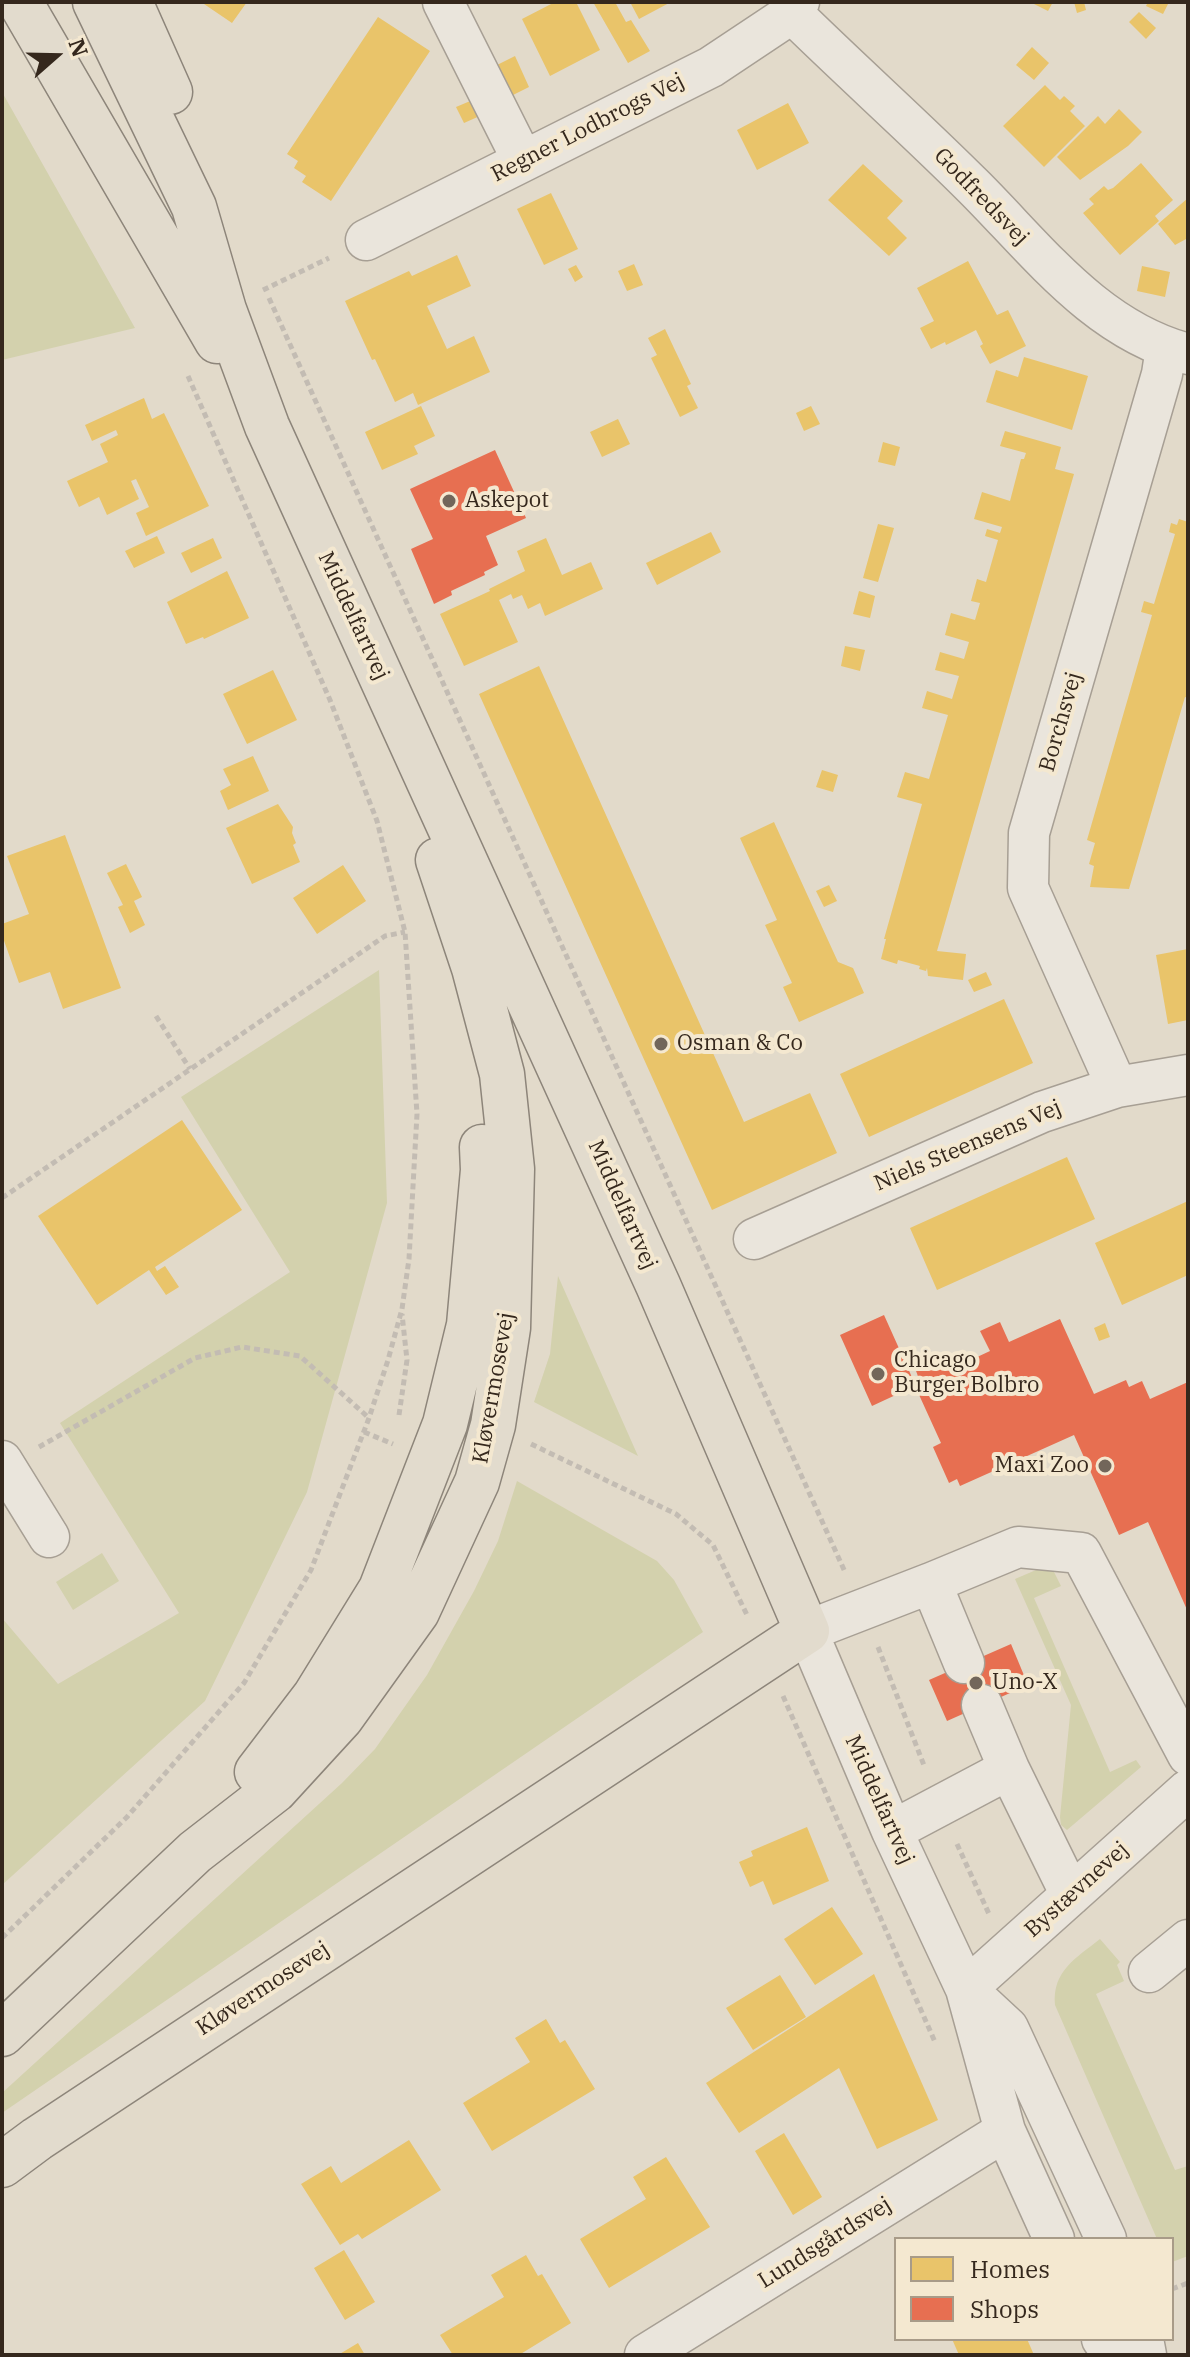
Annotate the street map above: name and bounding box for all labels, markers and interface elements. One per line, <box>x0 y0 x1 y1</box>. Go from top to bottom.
north arrow <box>16 16 96 96</box>
text: N <box>62 34 96 61</box>
street label: Regner Lodbrogs Vej <box>487 68 689 188</box>
street label: Godfredsvej <box>928 143 1034 251</box>
place label: Askepot <box>465 488 549 514</box>
marker: Askepot <box>440 492 458 510</box>
street label: Middelfartvej <box>312 548 394 684</box>
street label: Borchsvej <box>1034 669 1088 775</box>
place label: Osman & Co <box>677 1031 803 1057</box>
marker: Osman & Co <box>652 1035 670 1053</box>
street label: Niels Steensens Vej <box>870 1095 1066 1197</box>
street label: Middelfartvej <box>582 1136 662 1274</box>
street label: Kløvermosevej <box>468 1310 520 1466</box>
place label: Chicago Burger Bolbro <box>894 1348 1039 1400</box>
marker: Chicago Burger Bolbro <box>869 1365 887 1383</box>
place label: Maxi Zoo <box>994 1453 1089 1479</box>
marker: Maxi Zoo <box>1096 1457 1114 1475</box>
place label: Uno-X <box>992 1670 1058 1696</box>
marker: Uno-X <box>967 1674 985 1692</box>
street label: Middelfartvej <box>839 1731 919 1869</box>
street label: Bystævnevej <box>1020 1837 1134 1943</box>
street label: Kløvermosevej <box>192 1936 334 2042</box>
street label: Lundsgårdsvej <box>754 2192 896 2294</box>
legend <box>894 2237 1174 2341</box>
text: Homes <box>970 2253 1050 2285</box>
text: Shops <box>970 2293 1039 2325</box>

